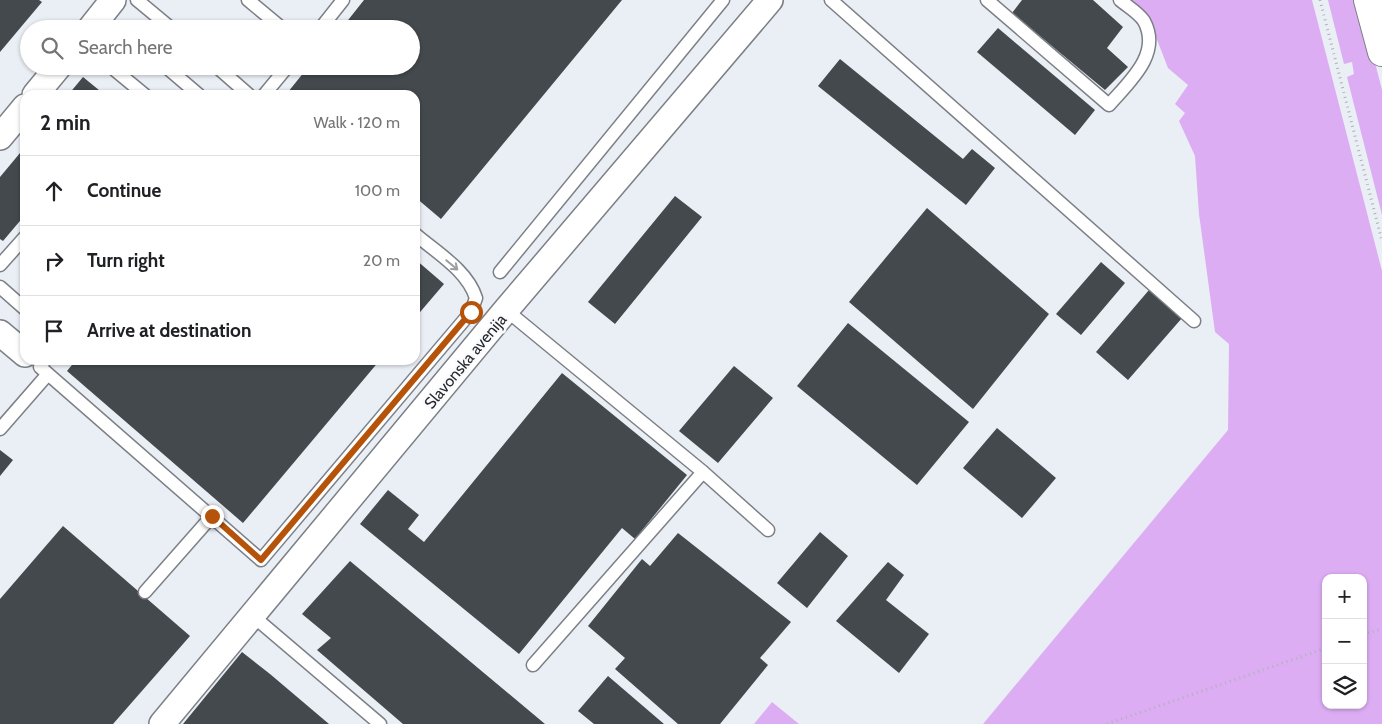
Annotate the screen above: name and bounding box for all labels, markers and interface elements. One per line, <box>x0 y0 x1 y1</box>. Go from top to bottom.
search box <box>20 20 420 75</box>
icon: search <box>38 34 66 62</box>
text: Search here <box>78 36 172 59</box>
text: 2 min <box>40 110 91 135</box>
text: Walk · 120 m <box>313 113 400 132</box>
icon: ahead <box>40 177 68 205</box>
text: Continue <box>87 179 161 202</box>
text: 100 m <box>355 181 400 200</box>
icon: right <box>40 247 68 275</box>
text: Turn right <box>87 249 165 272</box>
text: 20 m <box>363 251 400 270</box>
one-way arrow <box>446 260 459 271</box>
route start <box>460 301 483 324</box>
street label: Slavonska avenija <box>420 310 511 412</box>
icon: arrive <box>40 317 68 345</box>
text: Arrive at destination <box>87 319 251 342</box>
route end <box>201 505 224 528</box>
map controls <box>1322 574 1367 709</box>
button: + <box>1322 574 1367 619</box>
button: − <box>1322 619 1367 664</box>
button: layers <box>1322 664 1367 709</box>

